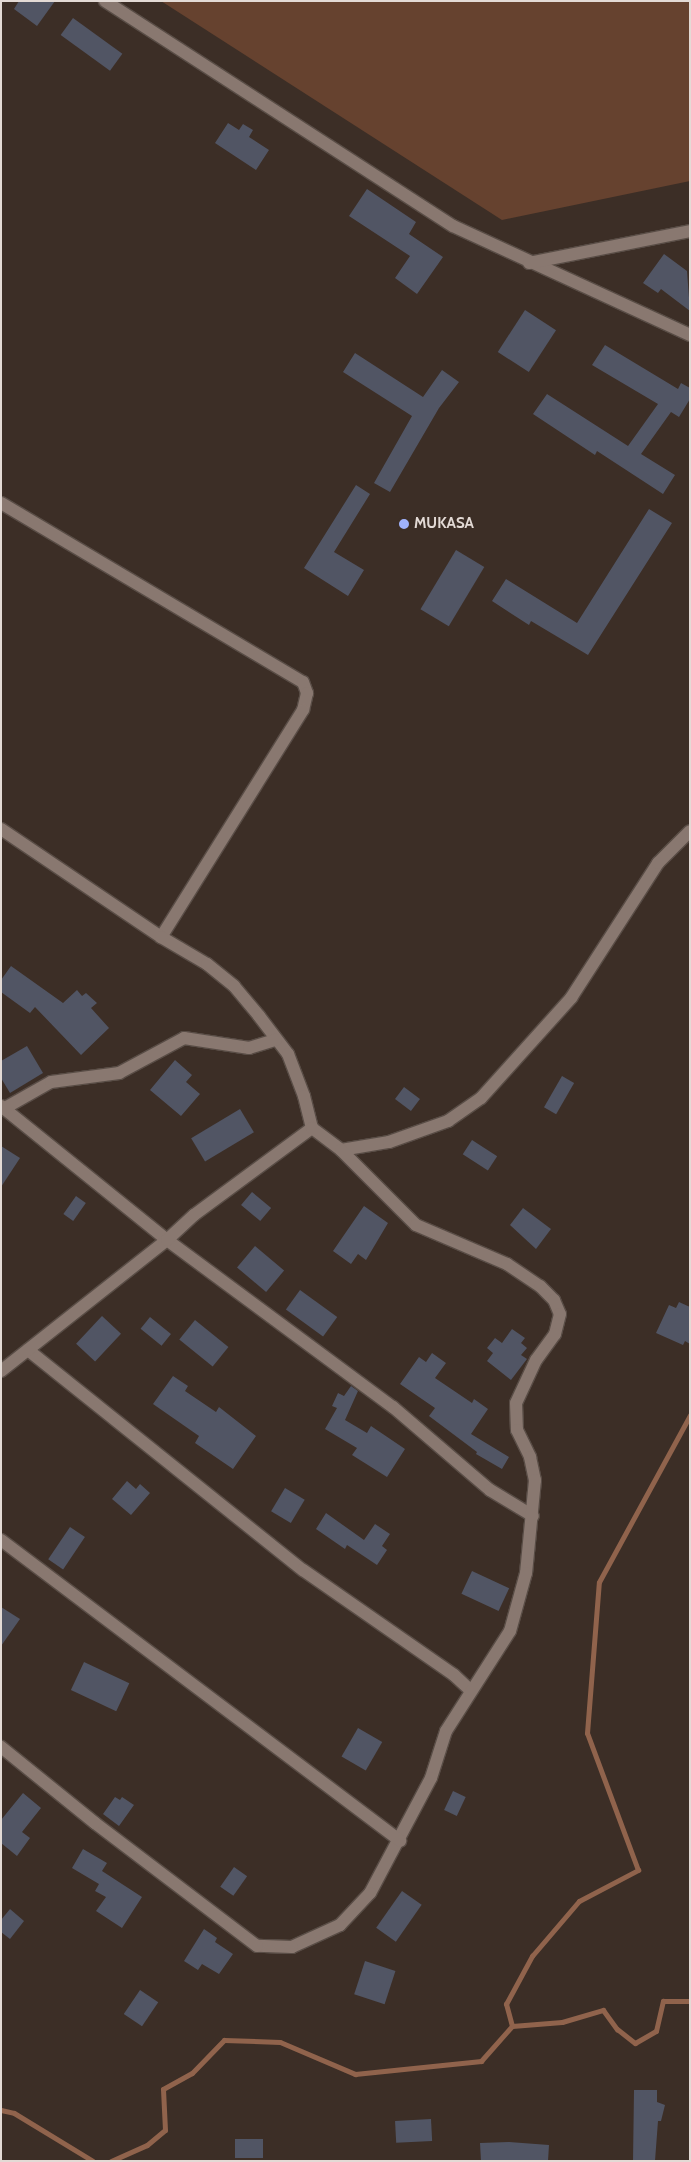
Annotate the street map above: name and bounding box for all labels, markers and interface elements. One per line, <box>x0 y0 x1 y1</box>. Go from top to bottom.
place label: MUKASA <box>414 515 474 533</box>
marker: MUKASA <box>398 518 410 530</box>

